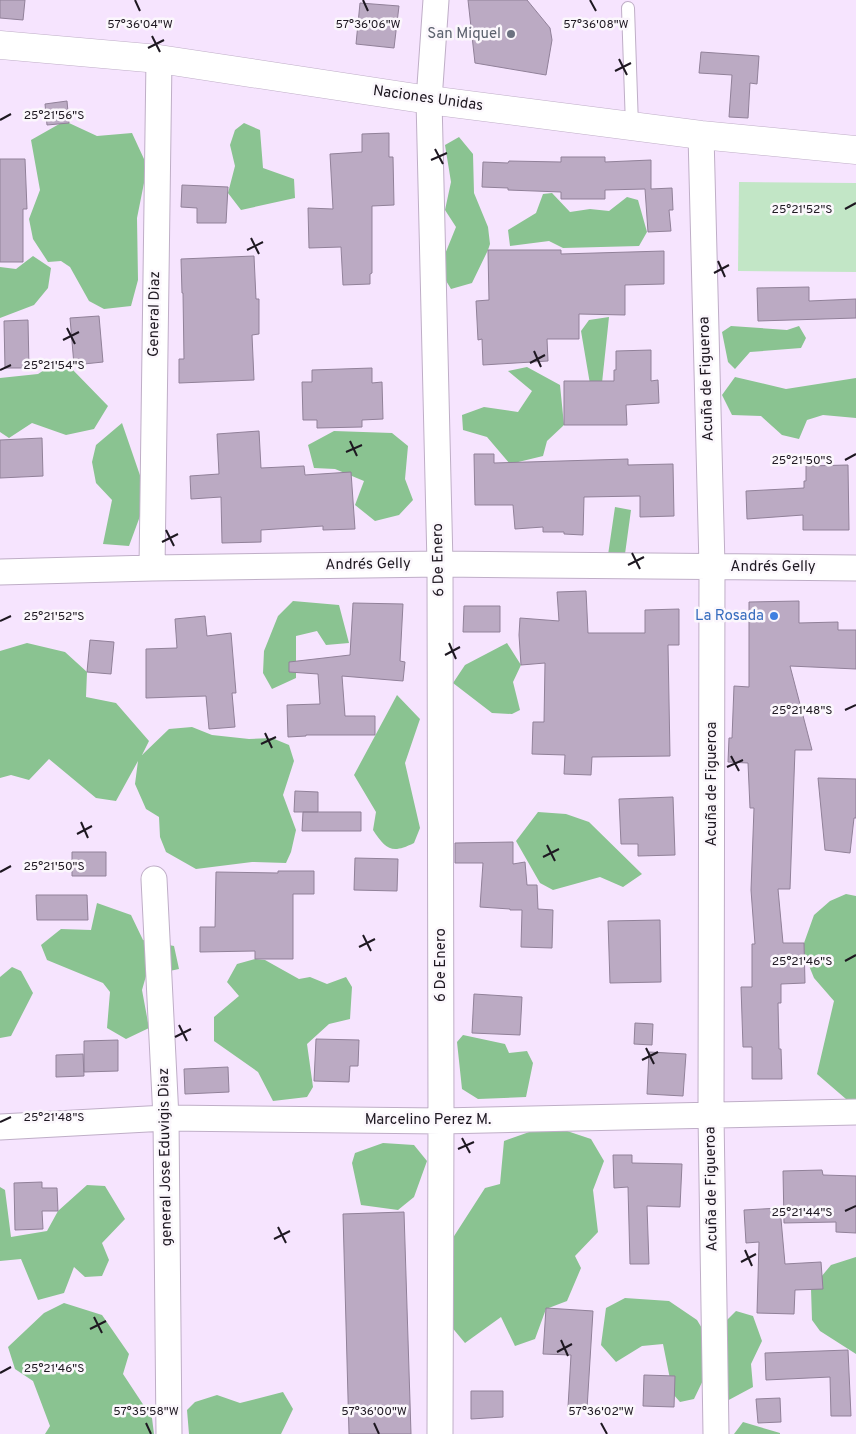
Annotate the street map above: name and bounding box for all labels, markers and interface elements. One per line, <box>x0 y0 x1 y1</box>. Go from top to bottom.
text: 57°36'04"W <box>107 17 173 33</box>
text: 57°36'06"W <box>335 17 401 33</box>
text: 57°36'08"W <box>563 17 629 33</box>
place label: San Miquel <box>427 25 501 44</box>
marker: San Miquel <box>505 28 517 40</box>
street label: Naciones Unidas <box>372 82 484 116</box>
text: 25°21'56"S <box>24 108 84 124</box>
text: 25°21'52"S <box>772 202 832 218</box>
street label: General Diaz <box>145 271 165 357</box>
street label: Acuña de Figueroa <box>695 316 719 442</box>
text: 25°21'54"S <box>23 358 85 374</box>
text: 25°21'50"S <box>771 453 833 469</box>
street label: 6 De Enero <box>429 523 449 597</box>
street label: Andrés Gelly <box>325 555 411 575</box>
street label: Andrés Gelly <box>730 558 816 577</box>
place label: La Rosada <box>695 607 764 626</box>
text: 25°21'52"S <box>24 609 84 625</box>
marker: La Rosada <box>768 610 780 622</box>
text: 25°21'48"S <box>772 703 832 719</box>
street label: Acuña de Figueroa <box>703 721 722 847</box>
text: 25°21'50"S <box>23 859 85 875</box>
street label: 6 De Enero <box>432 928 451 1002</box>
text: 25°21'46"S <box>772 954 832 970</box>
street label: general Jose Eduvigis Diaz <box>155 1068 177 1246</box>
text: 25°21'48"S <box>24 1110 84 1126</box>
street label: Marcelino Perez M. <box>365 1111 491 1130</box>
street label: Acuña de Figueroa <box>701 1126 723 1252</box>
text: 25°21'44"S <box>771 1205 833 1221</box>
text: 25°21'46"S <box>24 1361 84 1377</box>
text: 57°35'58"W <box>113 1404 179 1420</box>
text: 57°36'00"W <box>341 1404 407 1420</box>
text: 57°36'02"W <box>568 1404 634 1420</box>

